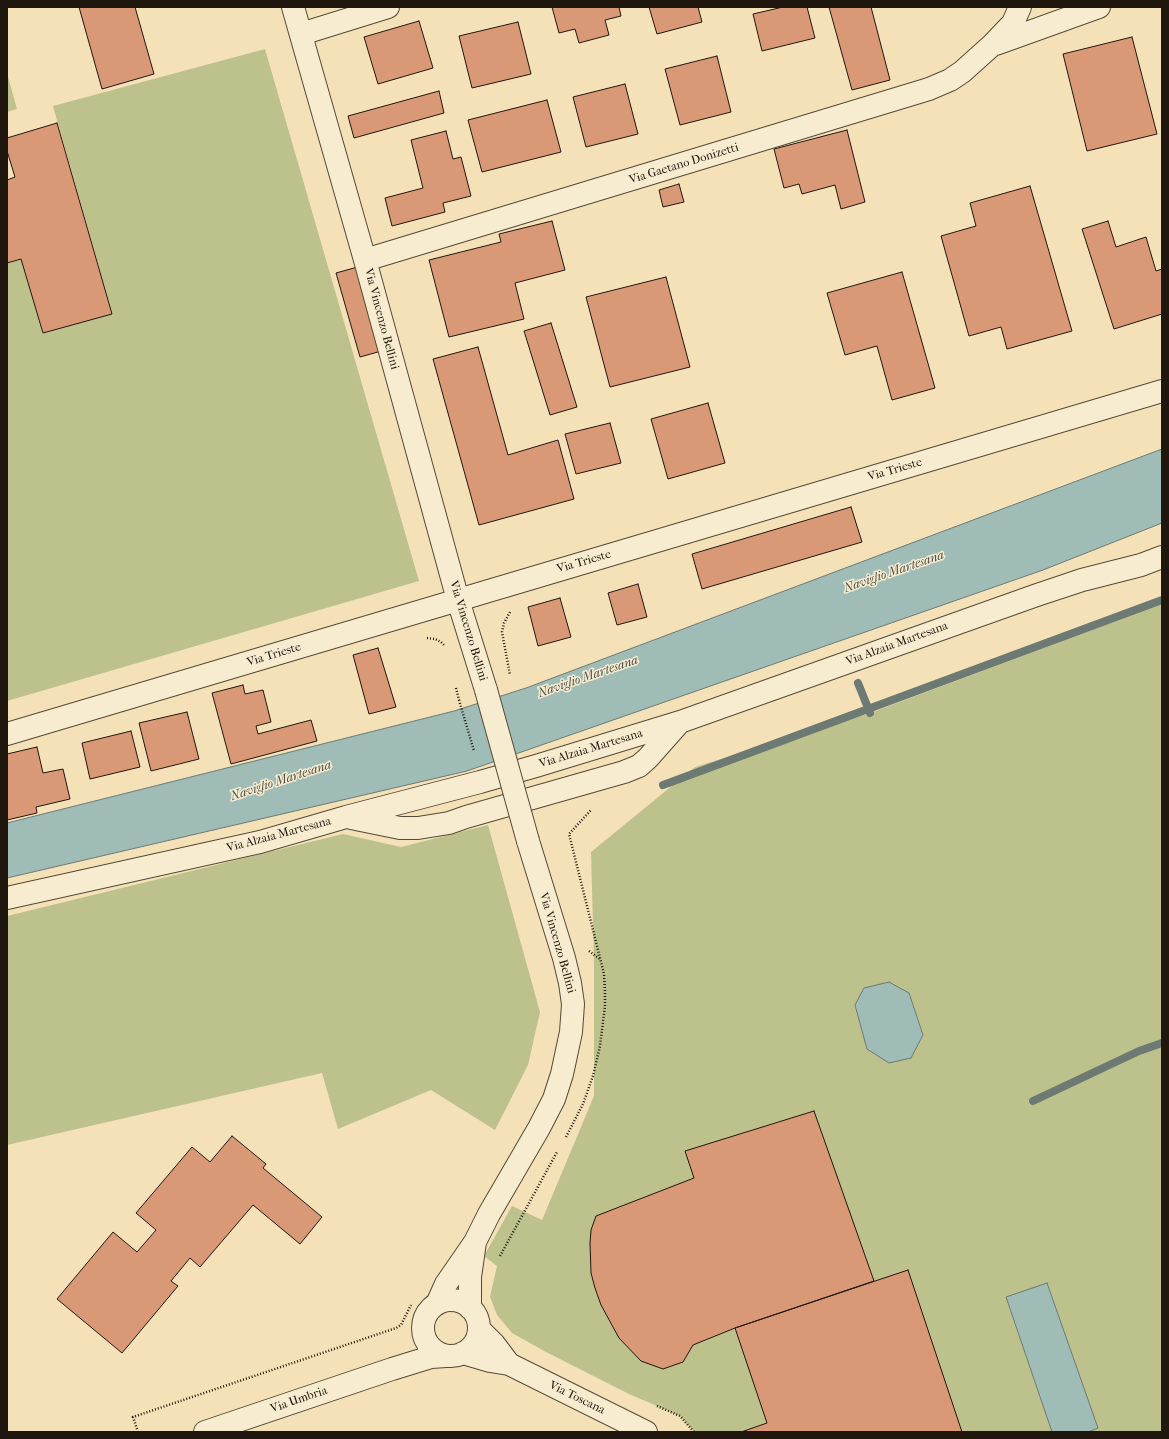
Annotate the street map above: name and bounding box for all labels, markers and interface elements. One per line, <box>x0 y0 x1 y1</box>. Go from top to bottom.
street label: Via Gaetano Donizetti <box>627 140 741 188</box>
street label: Via Vincenzo Bellini <box>361 267 401 371</box>
street label: Via Trieste <box>866 455 924 485</box>
street label: Via Trieste <box>555 547 613 577</box>
water label: Naviglio Martesana <box>842 548 946 596</box>
street label: Via Vincenzo Bellini <box>446 579 490 683</box>
street label: Via Alzaia Martesana <box>844 619 950 669</box>
street label: Via Trieste <box>245 640 303 670</box>
water label: Naviglio Martesana <box>536 653 640 701</box>
street label: Via Alzaia Martesana <box>538 726 644 772</box>
water label: Naviglio Martesana <box>229 757 333 805</box>
street label: Via Alzaia Martesana <box>225 814 333 856</box>
street label: Via Vincenzo Bellini <box>536 891 578 995</box>
street label: Via Toscana <box>547 1378 607 1418</box>
street label: Via Umbria <box>269 1384 329 1416</box>

